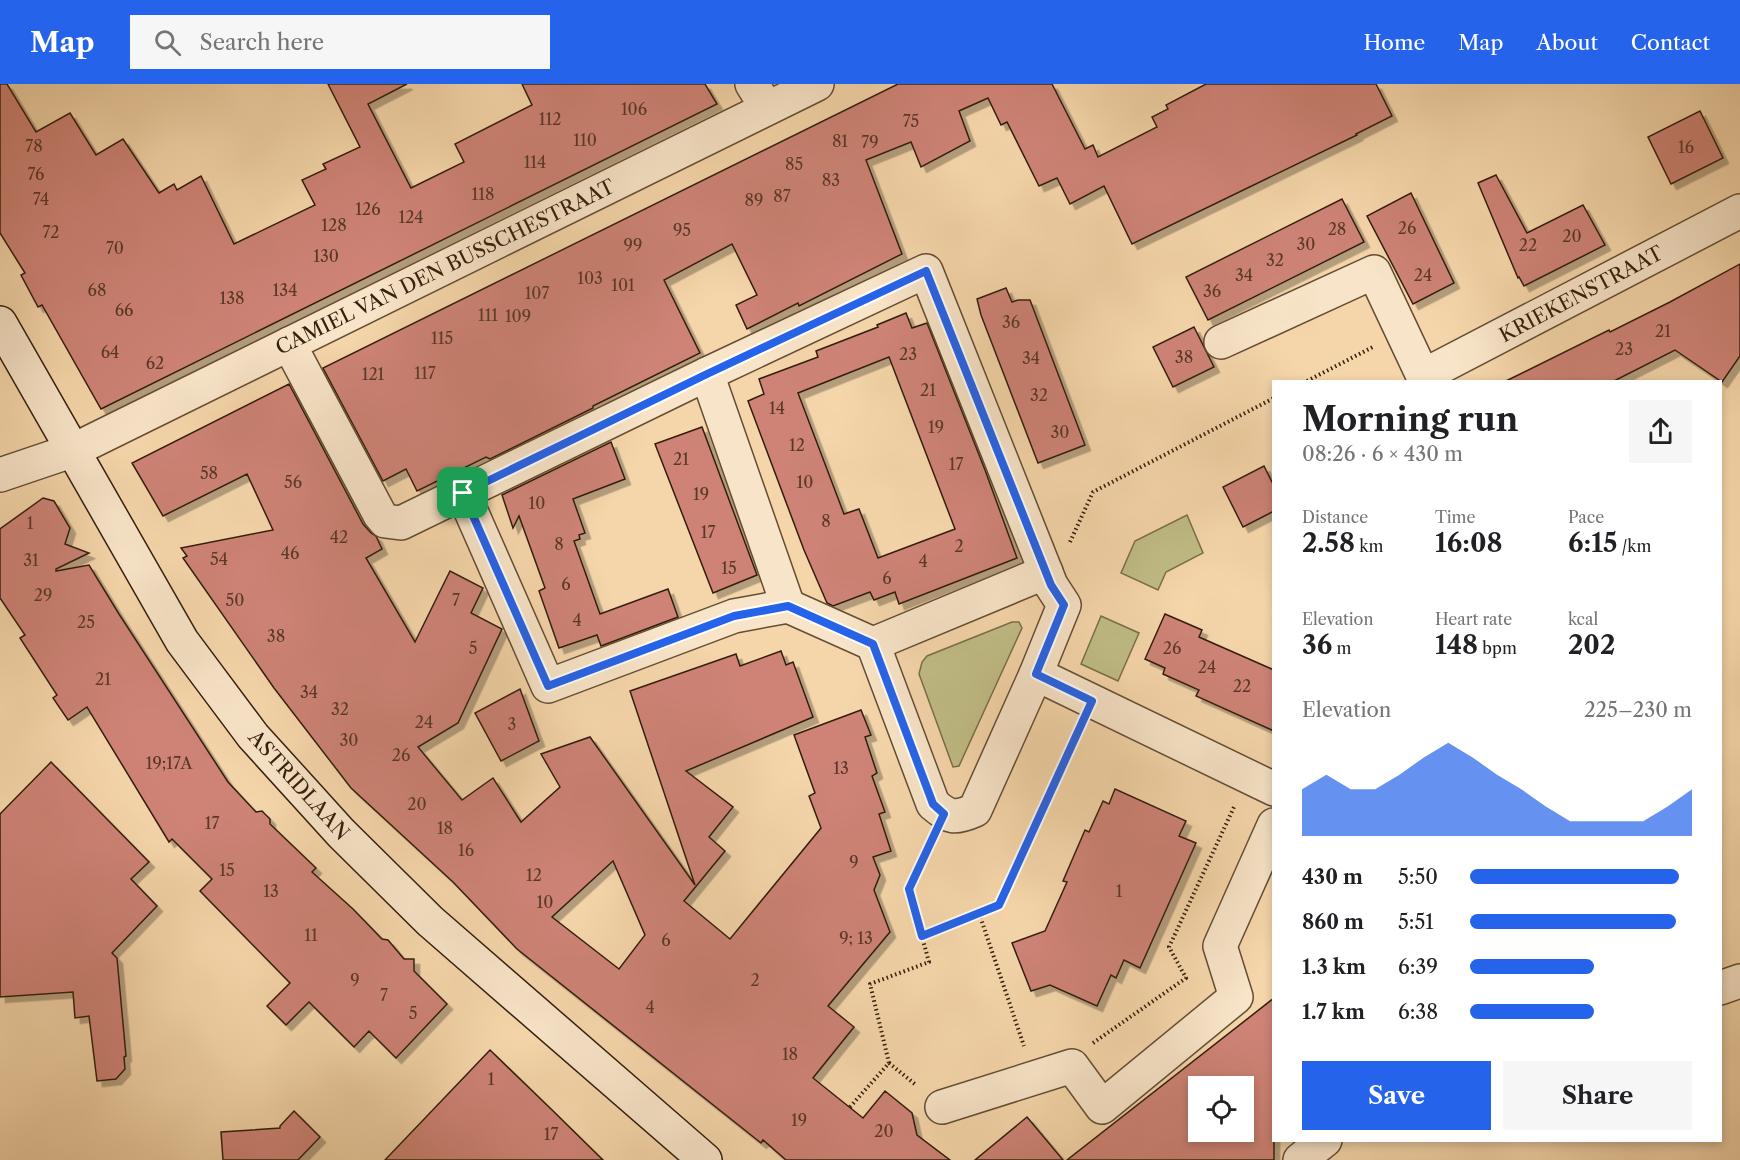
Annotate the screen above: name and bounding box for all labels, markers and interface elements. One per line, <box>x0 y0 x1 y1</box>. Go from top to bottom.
search box <box>130 15 550 69</box>
text: Map <box>30 25 94 59</box>
icon: search <box>151 26 184 59</box>
text: Search here <box>199 29 324 56</box>
text: Home <box>1364 30 1425 55</box>
text: Map <box>1458 30 1503 55</box>
text: About <box>1536 30 1598 55</box>
text: Contact <box>1631 30 1710 55</box>
house number: 106 <box>621 99 647 119</box>
house number: 112 <box>539 109 561 129</box>
house number: 75 <box>903 111 919 131</box>
house number: 110 <box>573 130 597 150</box>
house number: 81 <box>832 131 848 151</box>
house number: 79 <box>861 132 879 152</box>
house number: 78 <box>25 136 43 156</box>
house number: 16 <box>1678 137 1694 157</box>
house number: 114 <box>524 152 546 172</box>
house number: 85 <box>785 154 803 174</box>
house number: 76 <box>28 164 44 184</box>
house number: 83 <box>822 170 840 190</box>
street label: CAMIEL VAN DEN BUSSCHESTRAAT <box>272 174 618 360</box>
house number: 118 <box>472 184 494 204</box>
house number: 87 <box>773 186 791 206</box>
house number: 74 <box>33 189 49 209</box>
house number: 89 <box>745 190 763 210</box>
house number: 126 <box>355 199 381 219</box>
house number: 124 <box>398 207 424 227</box>
house number: 128 <box>321 215 347 235</box>
house number: 26 <box>1398 218 1416 238</box>
house number: 28 <box>1328 219 1346 239</box>
house number: 95 <box>673 220 691 240</box>
house number: 72 <box>42 222 60 242</box>
house number: 20 <box>1562 226 1582 246</box>
house number: 30 <box>1297 234 1315 254</box>
house number: 99 <box>624 235 642 255</box>
house number: 22 <box>1519 235 1537 255</box>
house number: 70 <box>106 238 124 258</box>
street label: KRIEKENSTRAAT <box>1495 241 1667 347</box>
house number: 130 <box>313 246 339 266</box>
house number: 32 <box>1266 250 1284 270</box>
house number: 34 <box>1235 265 1253 285</box>
house number: 24 <box>1414 265 1432 285</box>
house number: 103 <box>577 268 603 288</box>
house number: 101 <box>611 275 635 295</box>
house number: 68 <box>88 280 106 300</box>
house number: 134 <box>273 280 297 300</box>
house number: 36 <box>1203 281 1221 301</box>
house number: 107 <box>525 283 549 303</box>
house number: 138 <box>219 288 245 308</box>
house number: 66 <box>115 300 133 320</box>
house number: 111 <box>478 305 498 325</box>
house number: 109 <box>505 306 531 326</box>
house number: 36 <box>1002 312 1020 332</box>
house number: 21 <box>1655 321 1671 341</box>
house number: 115 <box>431 328 453 348</box>
house number: 23 <box>1615 339 1633 359</box>
house number: 64 <box>101 342 119 362</box>
house number: 23 <box>899 344 917 364</box>
house number: 38 <box>1175 347 1193 367</box>
house number: 34 <box>1022 348 1040 368</box>
house number: 62 <box>146 353 164 373</box>
house number: 117 <box>414 363 436 383</box>
house number: 121 <box>362 364 385 384</box>
house number: 21 <box>920 380 936 400</box>
house number: 32 <box>1030 385 1048 405</box>
house number: 14 <box>769 398 785 418</box>
text: Morning run <box>1302 399 1518 440</box>
button: share <box>1629 400 1692 463</box>
house number: 19 <box>928 417 944 437</box>
house number: 30 <box>1051 422 1069 442</box>
house number: 12 <box>789 435 805 455</box>
text: 08:26 · 6 × 430 m <box>1302 442 1463 466</box>
house number: 21 <box>673 449 689 469</box>
house number: 17 <box>949 454 963 474</box>
house number: 58 <box>200 463 218 483</box>
pin <box>437 467 488 518</box>
house number: 56 <box>284 472 302 492</box>
house number: 10 <box>797 472 813 492</box>
icon: arrive <box>446 476 479 509</box>
house number: 19 <box>693 484 709 504</box>
house number: 10 <box>529 493 545 513</box>
text: Distance <box>1302 507 1368 527</box>
text: Time <box>1435 507 1475 527</box>
text: Pace <box>1568 507 1604 527</box>
house number: 8 <box>821 511 831 531</box>
house number: 1 <box>27 513 34 533</box>
house number: 17 <box>701 522 715 542</box>
house number: 42 <box>330 527 348 547</box>
text: 2.58 <box>1302 527 1355 559</box>
text: 16:08 <box>1435 527 1503 559</box>
text: 6:15 <box>1568 527 1617 559</box>
house number: 8 <box>554 534 564 554</box>
house number: 2 <box>954 536 964 556</box>
text: km <box>1355 536 1383 556</box>
text: /km <box>1617 536 1652 556</box>
house number: 46 <box>281 543 299 563</box>
house number: 54 <box>210 549 228 569</box>
house number: 31 <box>23 550 39 570</box>
house number: 4 <box>918 551 928 571</box>
house number: 15 <box>721 558 737 578</box>
house number: 6 <box>882 568 892 588</box>
house number: 6 <box>561 574 571 594</box>
house number: 29 <box>34 585 52 605</box>
house number: 50 <box>226 590 244 610</box>
house number: 7 <box>452 590 460 610</box>
text: Elevation <box>1302 609 1373 629</box>
text: Heart rate <box>1435 609 1512 629</box>
text: kcal <box>1568 609 1598 629</box>
house number: 4 <box>572 610 582 630</box>
house number: 25 <box>77 612 95 632</box>
house number: 38 <box>267 626 285 646</box>
text: 36 <box>1302 629 1332 661</box>
text: 148 <box>1435 629 1478 661</box>
text: 202 <box>1568 629 1615 661</box>
house number: 5 <box>469 638 477 658</box>
house number: 26 <box>1163 638 1181 658</box>
text: m <box>1332 638 1351 658</box>
text: bpm <box>1478 638 1517 658</box>
house number: 24 <box>1198 657 1216 677</box>
house number: 21 <box>95 669 111 689</box>
house number: 22 <box>1233 676 1251 696</box>
house number: 34 <box>300 682 318 702</box>
text: Elevation <box>1302 698 1391 722</box>
text: 225–230 m <box>1584 698 1692 722</box>
house number: 32 <box>331 699 349 719</box>
house number: 24 <box>415 712 433 732</box>
house number: 3 <box>508 714 516 734</box>
street label: ASTRIDLAAN <box>243 725 354 845</box>
house number: 30 <box>340 730 358 750</box>
house number: 26 <box>392 745 410 765</box>
house number: 19;17A <box>146 753 193 773</box>
house number: 13 <box>833 758 849 778</box>
house number: 20 <box>407 794 427 814</box>
house number: 17 <box>205 813 219 833</box>
house number: 18 <box>437 818 453 838</box>
house number: 16 <box>458 840 474 860</box>
house number: 9 <box>849 852 859 872</box>
house number: 15 <box>219 860 235 880</box>
house number: 12 <box>526 865 542 885</box>
text: 430 m <box>1302 865 1363 889</box>
text: 5:50 <box>1398 865 1438 889</box>
house number: 13 <box>263 881 279 901</box>
house number: 1 <box>1116 881 1123 901</box>
house number: 10 <box>537 892 553 912</box>
text: 860 m <box>1302 910 1364 934</box>
text: 5:51 <box>1398 910 1434 934</box>
house number: 11 <box>304 925 318 945</box>
house number: 9; 13 <box>839 928 873 948</box>
house number: 6 <box>661 930 671 950</box>
text: 1.3 km <box>1302 955 1366 979</box>
text: 6:39 <box>1398 955 1438 979</box>
house number: 9 <box>350 970 360 990</box>
house number: 2 <box>750 970 760 990</box>
house number: 7 <box>380 985 388 1005</box>
house number: 4 <box>645 997 655 1017</box>
text: 1.7 km <box>1302 1000 1365 1024</box>
text: 6:38 <box>1398 1000 1438 1024</box>
house number: 5 <box>409 1003 417 1023</box>
house number: 18 <box>782 1044 798 1064</box>
button: Save <box>1302 1061 1491 1130</box>
button: Share <box>1503 1061 1692 1130</box>
house number: 1 <box>488 1069 495 1089</box>
map controls <box>1188 1076 1254 1142</box>
button: locate <box>1188 1076 1254 1142</box>
house number: 19 <box>791 1110 807 1130</box>
house number: 20 <box>874 1121 894 1141</box>
house number: 17 <box>544 1124 558 1144</box>

